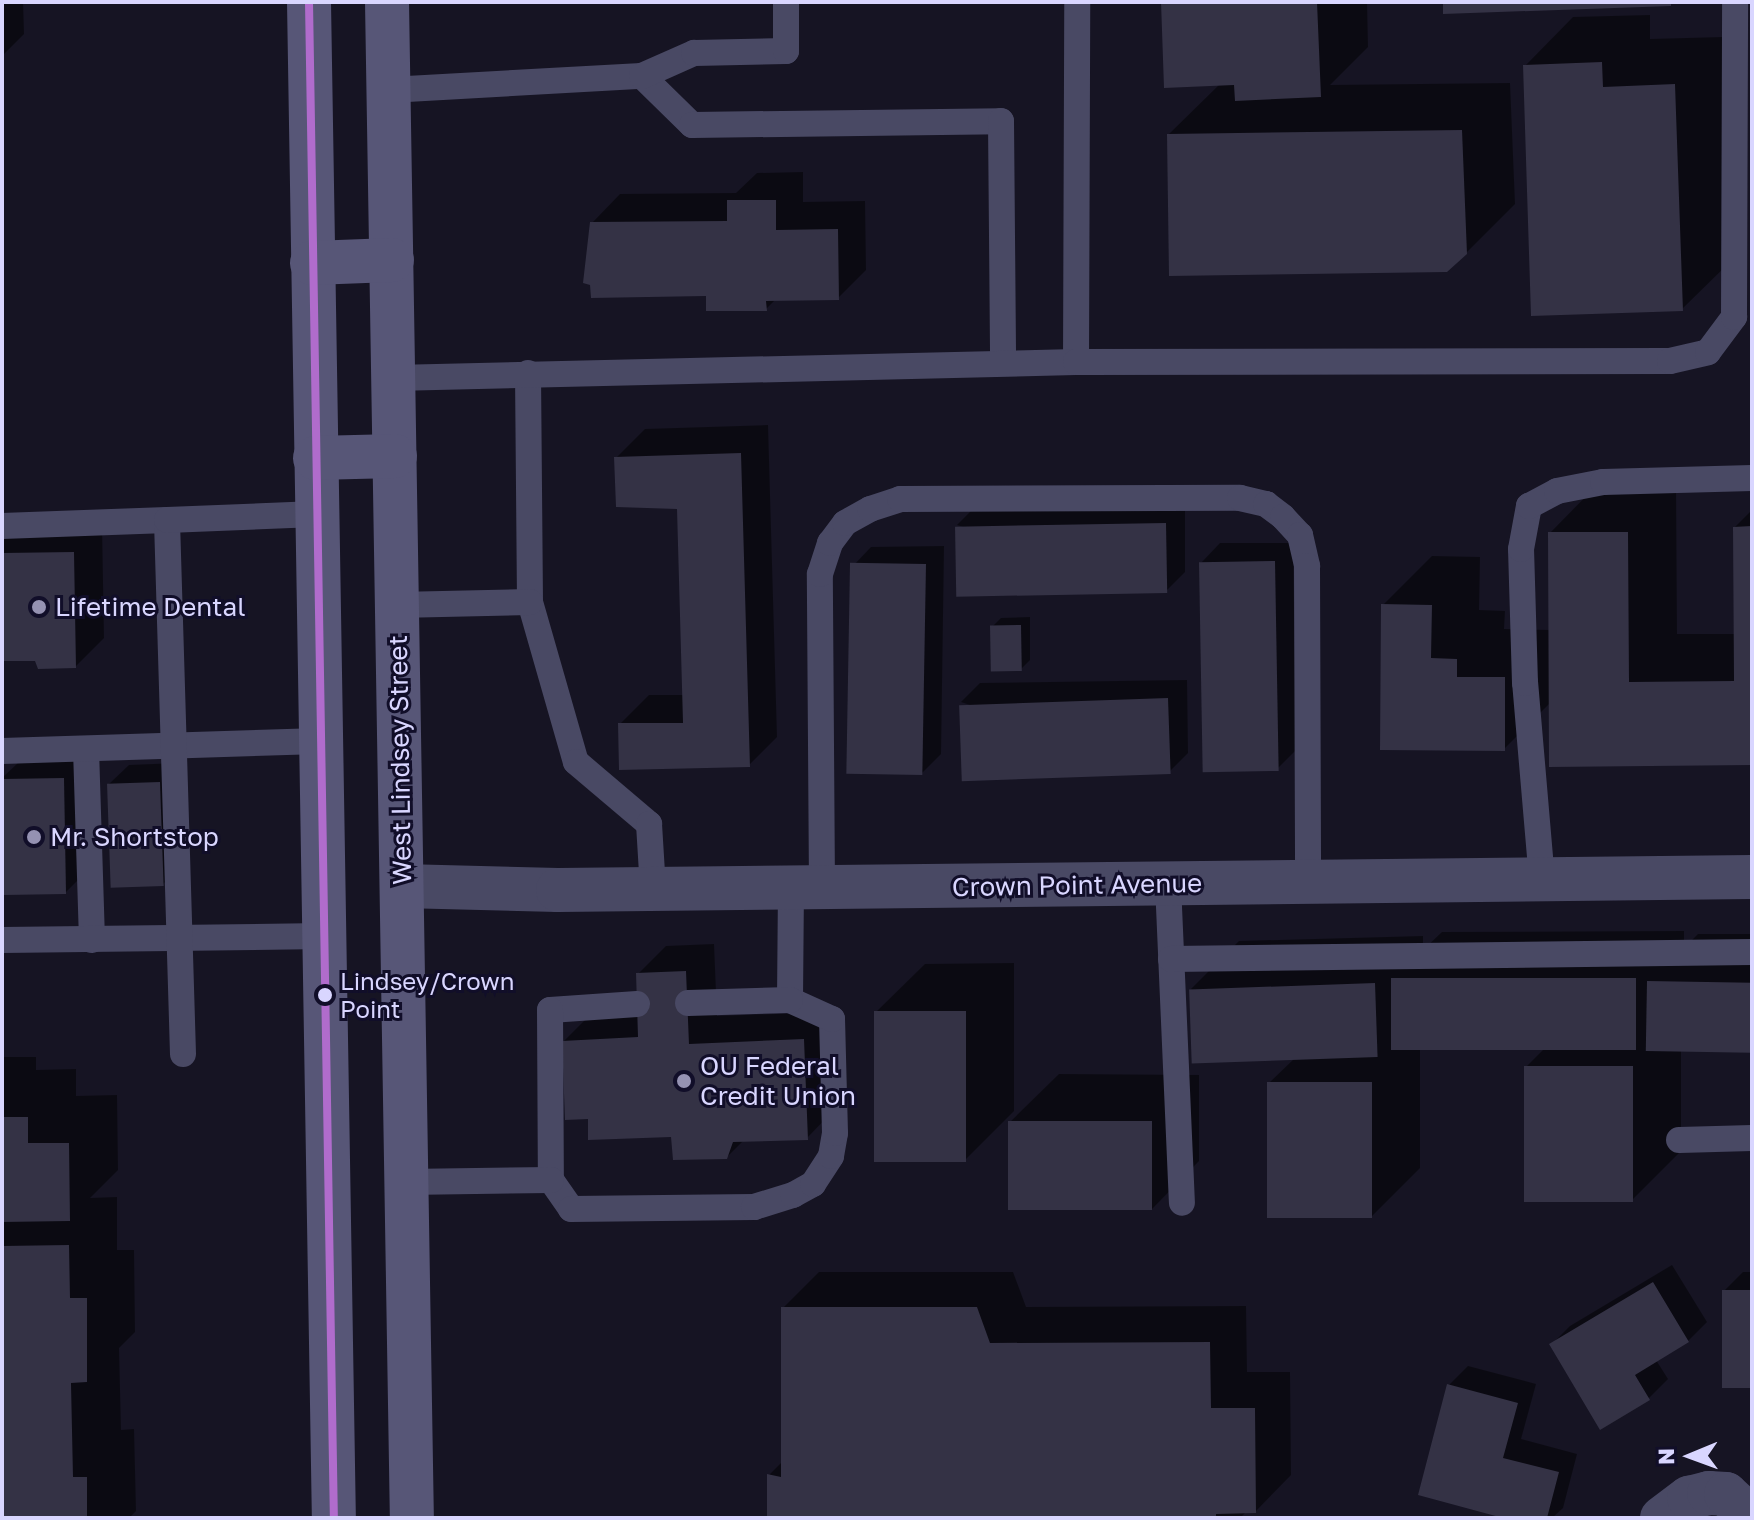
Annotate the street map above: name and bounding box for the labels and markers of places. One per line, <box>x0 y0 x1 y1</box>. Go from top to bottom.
place label: Lifetime Dental <box>55 591 245 623</box>
marker: Lifetime Dental <box>30 598 48 616</box>
place label: Mr. Shortstop <box>50 821 219 853</box>
marker: Mr. Shortstop <box>25 828 43 846</box>
place label: Lindsey/Crown Point <box>340 967 515 1023</box>
marker: Lindsey/Crown Point <box>317 987 333 1003</box>
place label: OU Federal Credit Union <box>700 1050 856 1112</box>
marker: OU Federal Credit Union <box>675 1072 693 1090</box>

